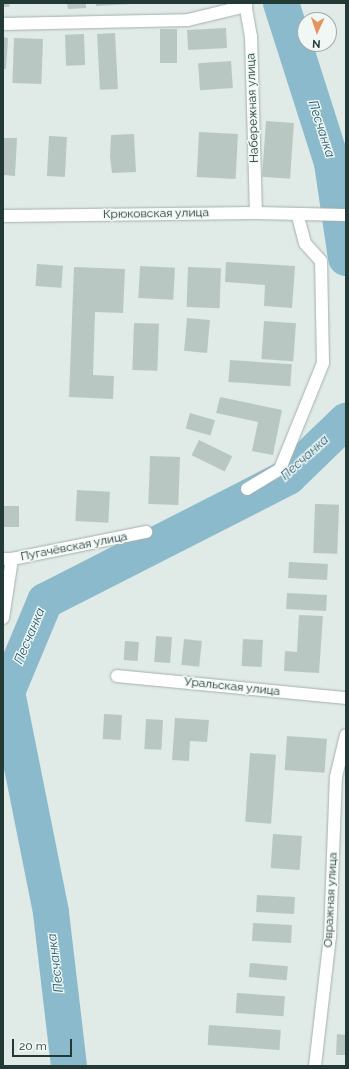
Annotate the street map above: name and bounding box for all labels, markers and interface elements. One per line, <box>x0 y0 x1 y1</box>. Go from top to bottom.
north arrow <box>297 12 337 52</box>
text: N <box>312 37 321 50</box>
street label: Набережная улица <box>244 53 262 163</box>
water label: Песчанка <box>304 98 338 160</box>
street label: Крюковская улица <box>103 206 209 222</box>
water label: Песчанка <box>278 432 332 484</box>
street label: Пугачёвская улица <box>19 530 129 564</box>
water label: Песчанка <box>11 606 49 666</box>
street label: Уральская улица <box>183 675 281 699</box>
street label: Овражная улица <box>321 852 341 948</box>
water label: Песчанка <box>45 933 67 993</box>
scale bar <box>14 1031 74 1057</box>
text: 20 m <box>19 1039 47 1053</box>

